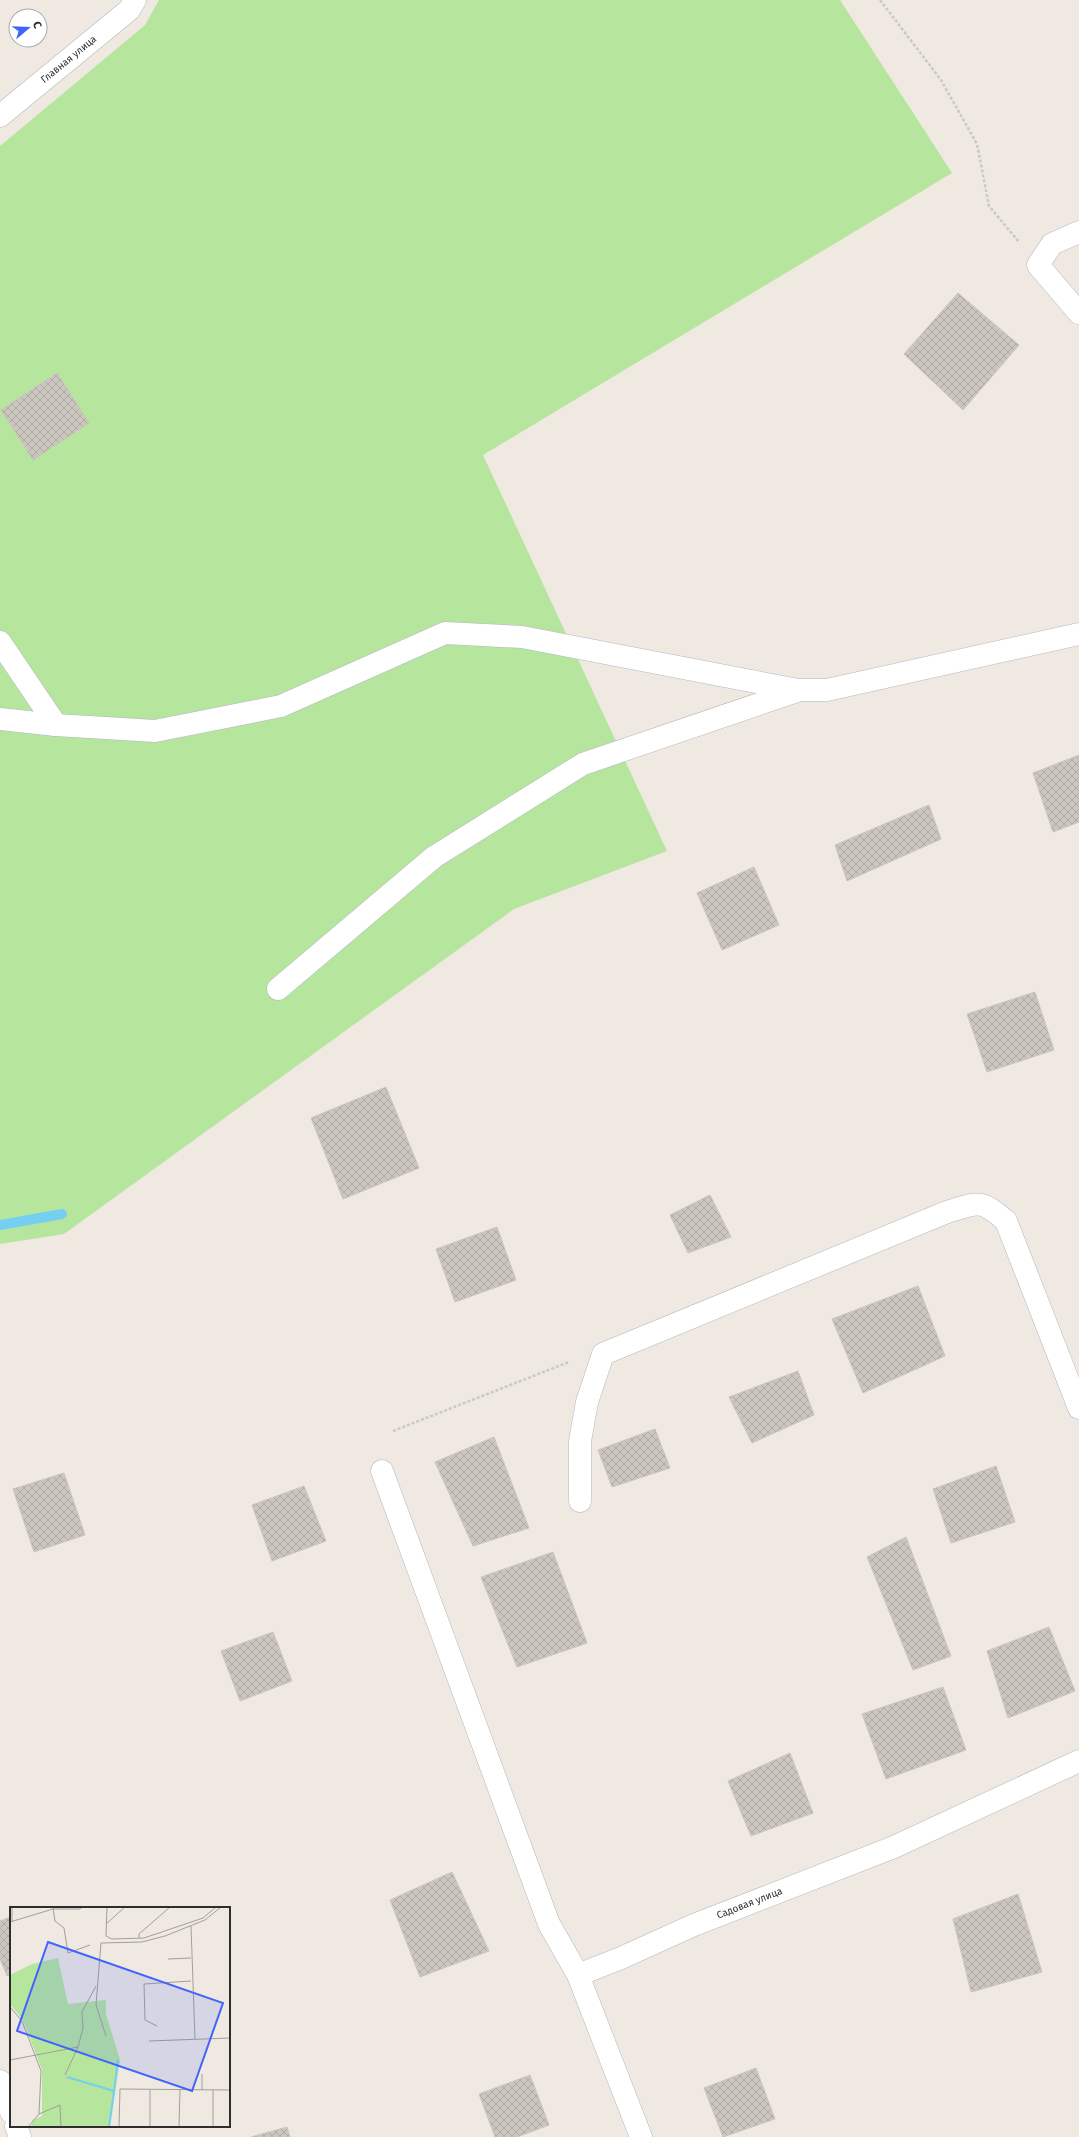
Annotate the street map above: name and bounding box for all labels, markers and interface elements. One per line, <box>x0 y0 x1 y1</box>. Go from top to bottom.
north arrow <box>8 8 48 48</box>
text: С <box>30 20 44 31</box>
street label: Главная улица <box>39 33 99 86</box>
street label: Садовая улица <box>715 1885 784 1922</box>
inset map <box>10 1907 230 2127</box>

